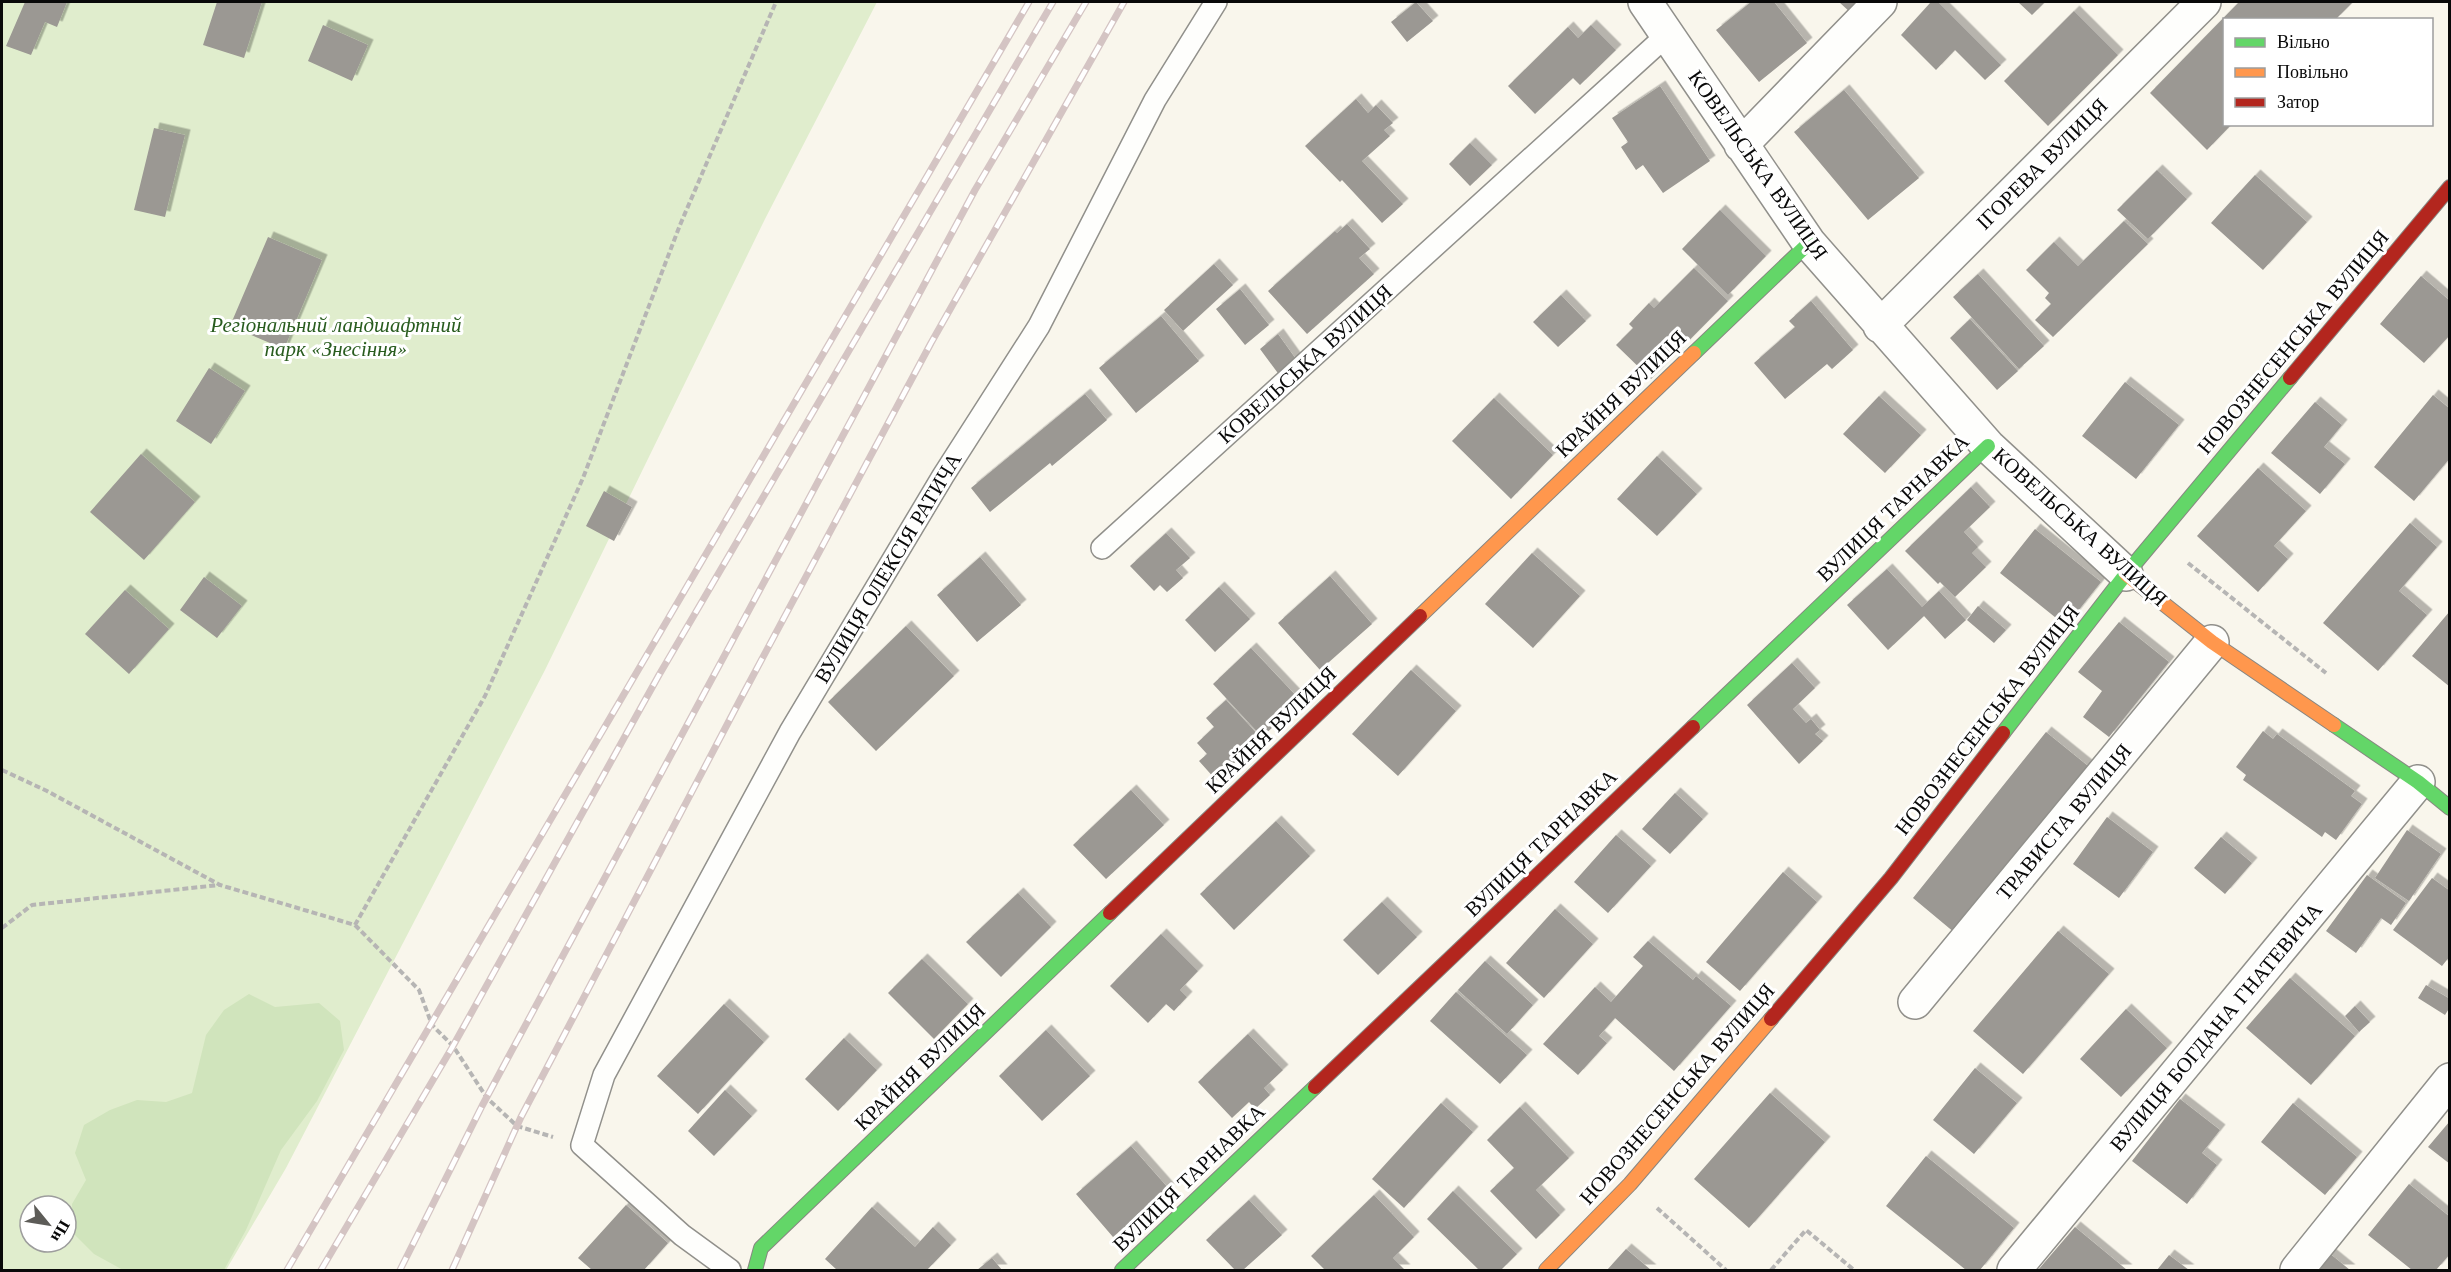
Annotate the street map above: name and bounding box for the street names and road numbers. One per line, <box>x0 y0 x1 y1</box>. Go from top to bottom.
street label: КОВЕЛЬСЬКА ВУЛИЦЯ <box>1683 65 1833 265</box>
street label: ІГОРЕВА ВУЛИЦЯ <box>1971 93 2113 235</box>
street label: НОВОЗНЕСЕНСЬКА ВУЛИЦЯ <box>2192 225 2394 459</box>
street label: КОВЕЛЬСЬКА ВУЛИЦЯ <box>1212 279 1398 449</box>
street label: КРАЙНЯ ВУЛИЦЯ <box>1550 325 1692 463</box>
street label: ВУЛИЦЯ ТАРНАВКА <box>1811 428 1975 587</box>
street label: КОВЕЛЬСЬКА ВУЛИЦЯ <box>1987 442 2173 612</box>
street label: ВУЛИЦЯ ОЛЕКСІЯ РАТИЧА <box>809 447 968 688</box>
street label: НОВОЗНЕСЕНСЬКА ВУЛИЦЯ <box>1889 600 2085 840</box>
street label: КРАЙНЯ ВУЛИЦЯ <box>1200 661 1342 799</box>
street label: ТРАВИСТА ВУЛИЦЯ <box>1991 738 2137 906</box>
street label: ВУЛИЦЯ ТАРНАВКА <box>1459 763 1623 922</box>
street label: ВУЛИЦЯ БОГДАНА ГНАТЕВИЧА <box>2104 897 2328 1157</box>
street label: НОВОЗНЕСЕНСЬКА ВУЛИЦЯ <box>1574 978 1780 1210</box>
street label: КРАЙНЯ ВУЛИЦЯ <box>849 998 991 1136</box>
street label: ВУЛИЦЯ ТАРНАВКА <box>1107 1098 1271 1257</box>

